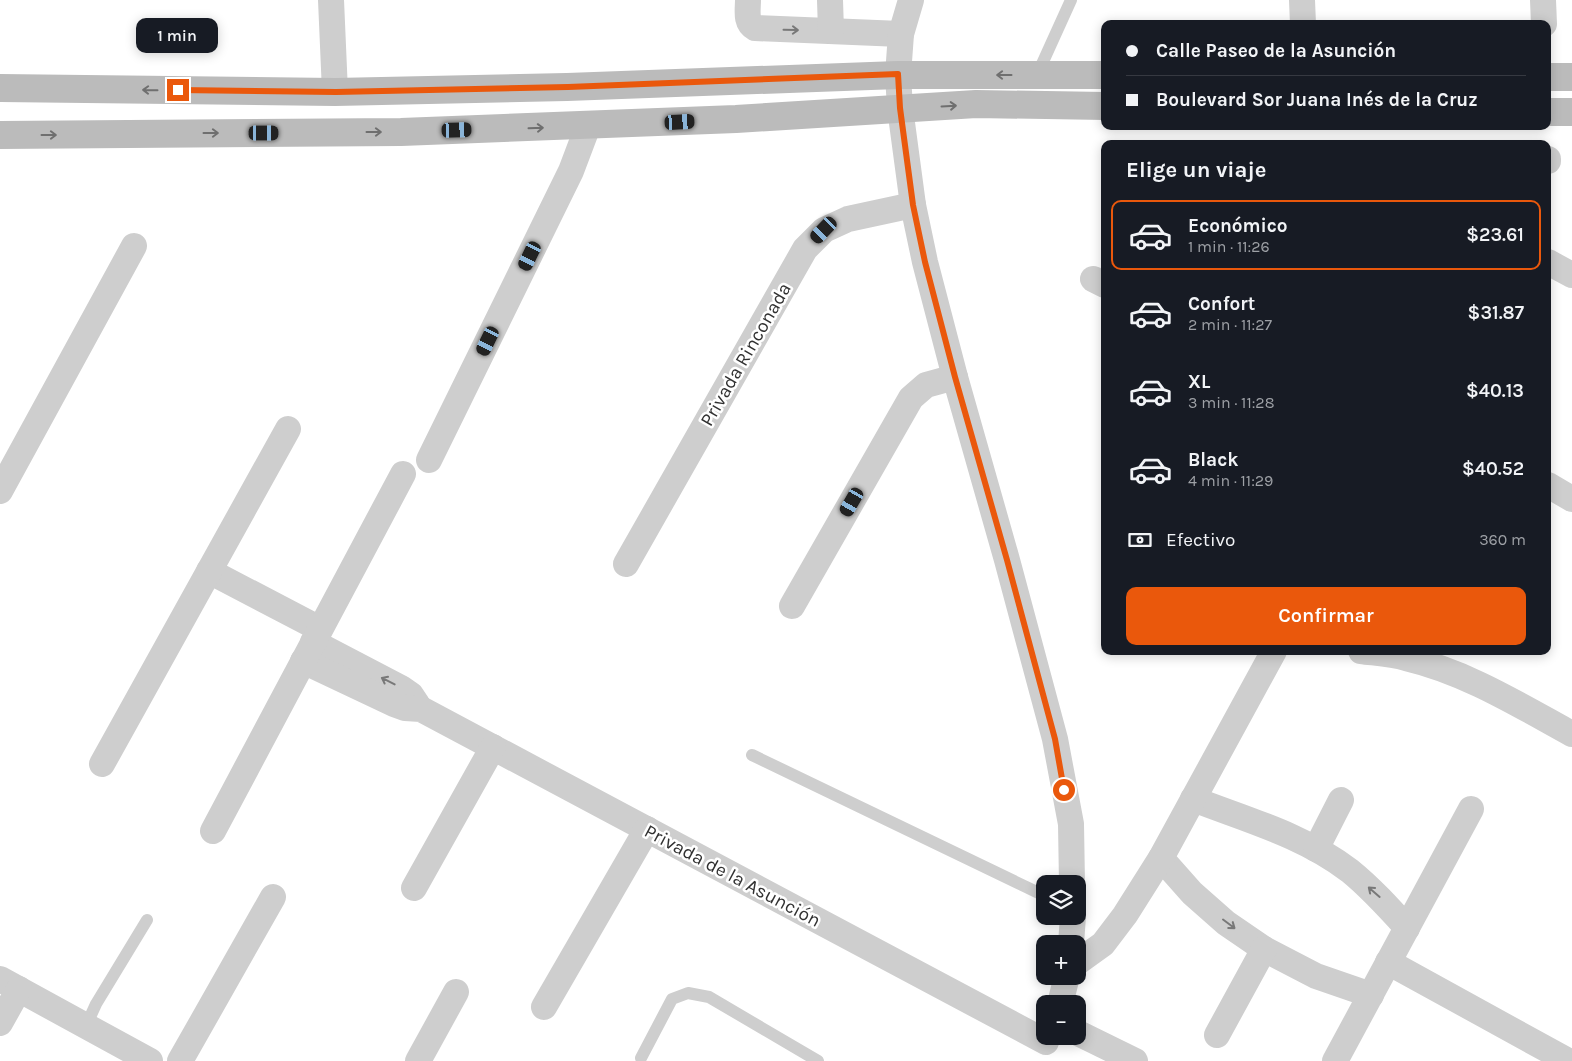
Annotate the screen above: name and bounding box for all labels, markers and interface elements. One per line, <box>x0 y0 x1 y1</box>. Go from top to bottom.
callout: 1 min <box>137 18 219 52</box>
one-way arrow <box>782 25 798 35</box>
text: 1 min <box>157 26 197 45</box>
text: Calle Paseo de la Asunción <box>1156 40 1396 62</box>
one-way arrow <box>996 70 1012 80</box>
route end <box>167 79 189 101</box>
one-way arrow <box>142 85 158 95</box>
text: Boulevard Sor Juana Inés de la Cruz <box>1156 89 1478 111</box>
one-way arrow <box>941 101 957 110</box>
car <box>664 114 695 130</box>
car <box>441 122 472 138</box>
one-way arrow <box>528 123 544 132</box>
car <box>249 126 279 141</box>
one-way arrow <box>365 127 381 137</box>
one-way arrow <box>202 128 219 138</box>
one-way arrow <box>40 130 56 140</box>
text: Elige un viaje <box>1126 157 1266 183</box>
icon: car <box>1128 213 1173 258</box>
car <box>808 214 839 246</box>
text: Económico <box>1188 215 1288 237</box>
text: $23.61 <box>1466 224 1524 246</box>
text: 1 min · 11:26 <box>1188 237 1270 256</box>
car <box>516 239 543 273</box>
street label: Privada Rinconada <box>696 279 796 430</box>
icon: car <box>1128 291 1173 336</box>
text: Confort <box>1188 293 1255 315</box>
text: $31.87 <box>1468 302 1524 324</box>
text: 2 min · 11:27 <box>1188 315 1272 334</box>
car <box>474 324 501 358</box>
icon: car <box>1128 369 1173 414</box>
text: XL <box>1188 371 1210 393</box>
text: $40.13 <box>1466 380 1524 402</box>
text: 3 min · 11:28 <box>1188 393 1274 412</box>
icon: car <box>1128 447 1173 492</box>
text: Black <box>1188 449 1239 471</box>
text: $40.52 <box>1462 458 1524 480</box>
text: 4 min · 11:29 <box>1188 471 1273 490</box>
car <box>838 485 865 519</box>
icon: cash <box>1126 526 1154 554</box>
text: Efectivo <box>1166 529 1235 551</box>
text: 360 m <box>1479 530 1526 549</box>
button: Confirmar <box>1126 587 1526 645</box>
one-way arrow <box>381 676 396 685</box>
route start <box>1053 779 1075 801</box>
street label: Privada de la Asunción <box>641 820 824 932</box>
map controls <box>1036 875 1086 1045</box>
button: layers <box>1036 875 1086 925</box>
one-way arrow <box>1368 887 1381 898</box>
one-way arrow <box>1222 919 1235 930</box>
button: + <box>1036 935 1086 985</box>
button: − <box>1036 995 1086 1045</box>

